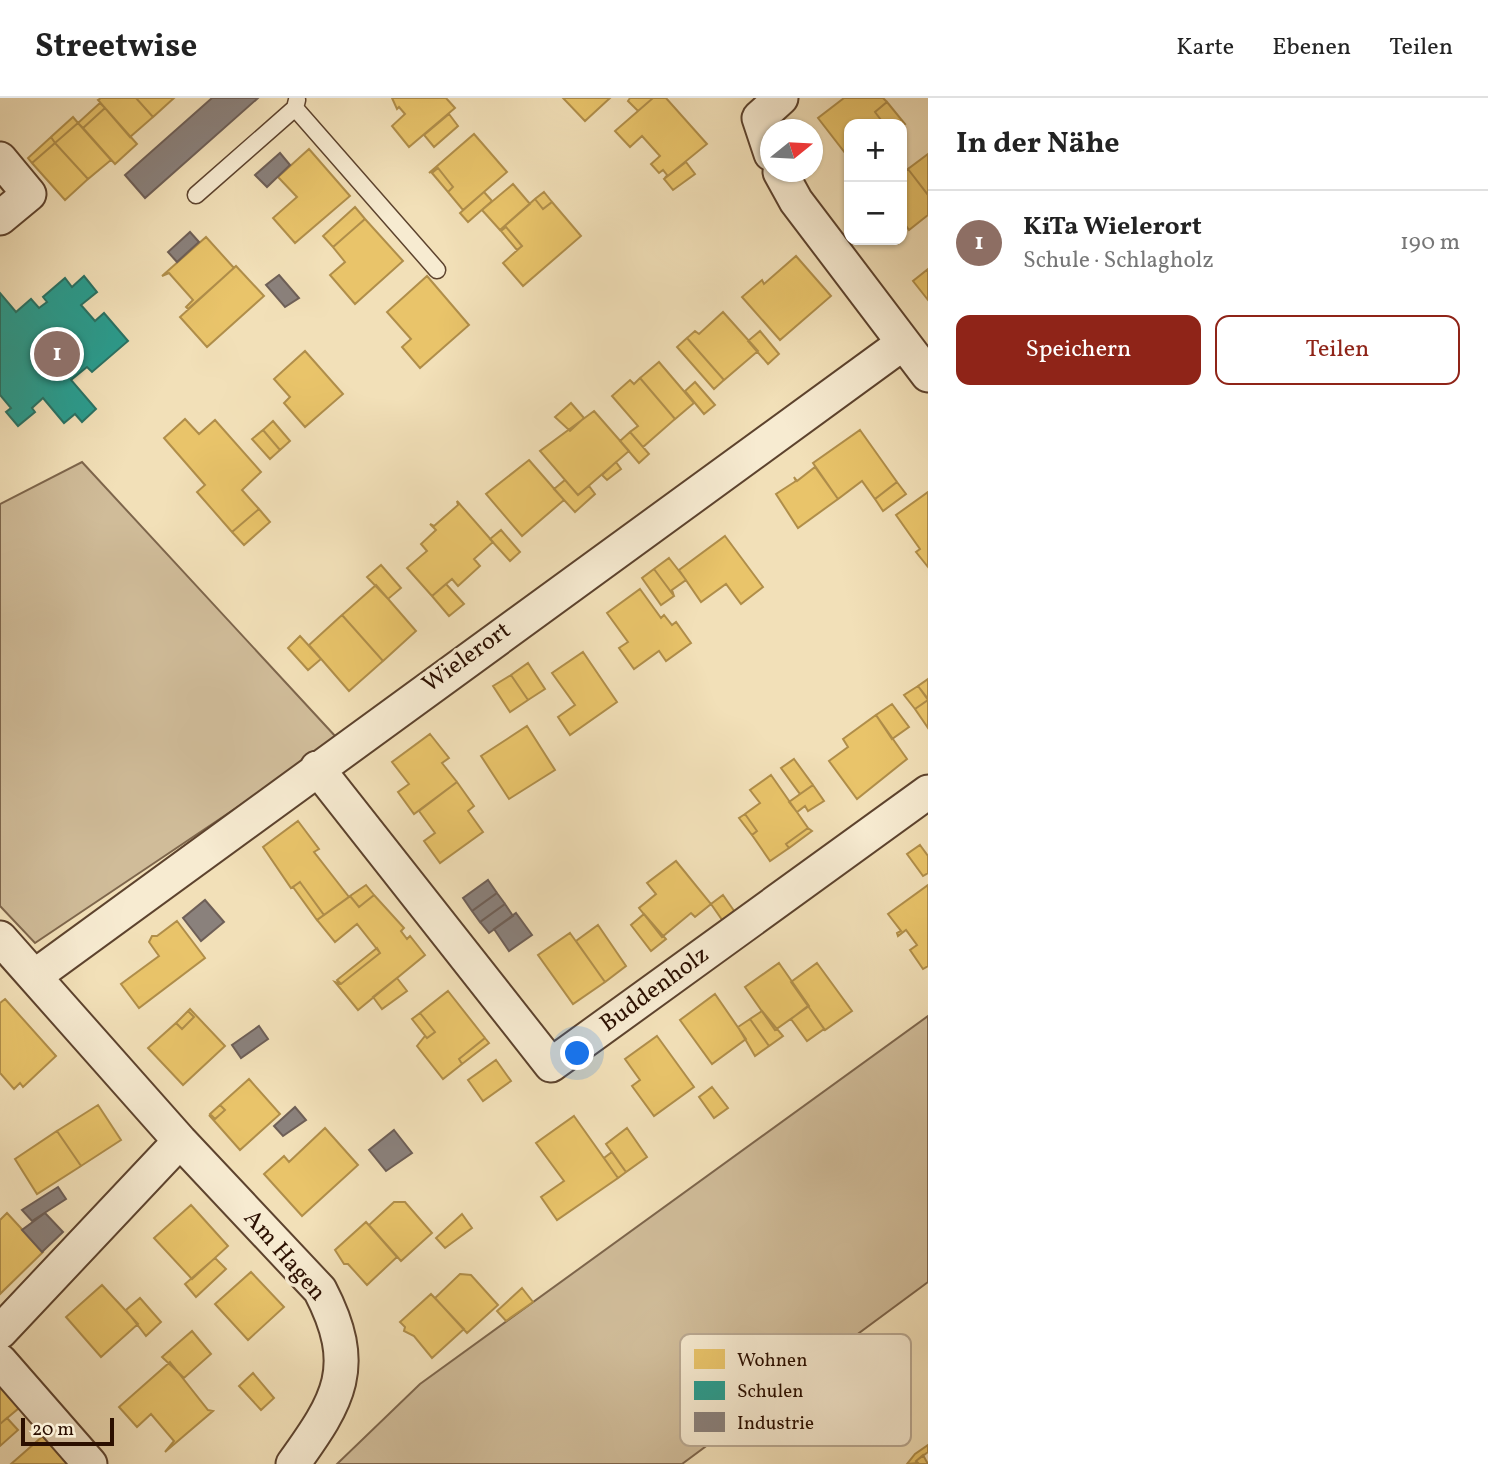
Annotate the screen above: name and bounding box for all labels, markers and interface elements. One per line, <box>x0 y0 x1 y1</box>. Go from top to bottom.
text: Streetwise <box>35 25 197 71</box>
text: Karte <box>1176 31 1234 65</box>
text: Ebenen <box>1272 31 1351 65</box>
text: Teilen <box>1389 31 1453 65</box>
north arrow <box>760 119 823 182</box>
map controls <box>844 119 907 245</box>
button: + <box>844 119 907 182</box>
text: In der Nähe <box>956 123 1120 165</box>
button: − <box>844 182 907 245</box>
text: KiTa Wielerort <box>1023 209 1202 245</box>
text: 1 <box>974 227 984 259</box>
text: 190 m <box>1400 227 1460 259</box>
text: Schule · Schlagholz <box>1023 245 1214 277</box>
button: Speichern <box>956 315 1201 385</box>
button: Teilen <box>1215 315 1460 385</box>
pin: 1 <box>34 328 80 380</box>
street label: Wielerort <box>416 614 518 702</box>
street label: Buddenholz <box>594 939 716 1041</box>
your location <box>560 1036 594 1070</box>
street label: Am Hagen <box>235 1203 333 1309</box>
legend <box>680 1334 911 1446</box>
text: Wohnen <box>737 1348 807 1374</box>
text: Schulen <box>737 1379 804 1405</box>
text: Industrie <box>737 1411 814 1437</box>
scale bar <box>21 1415 114 1447</box>
text: 20 m <box>32 1417 74 1443</box>

